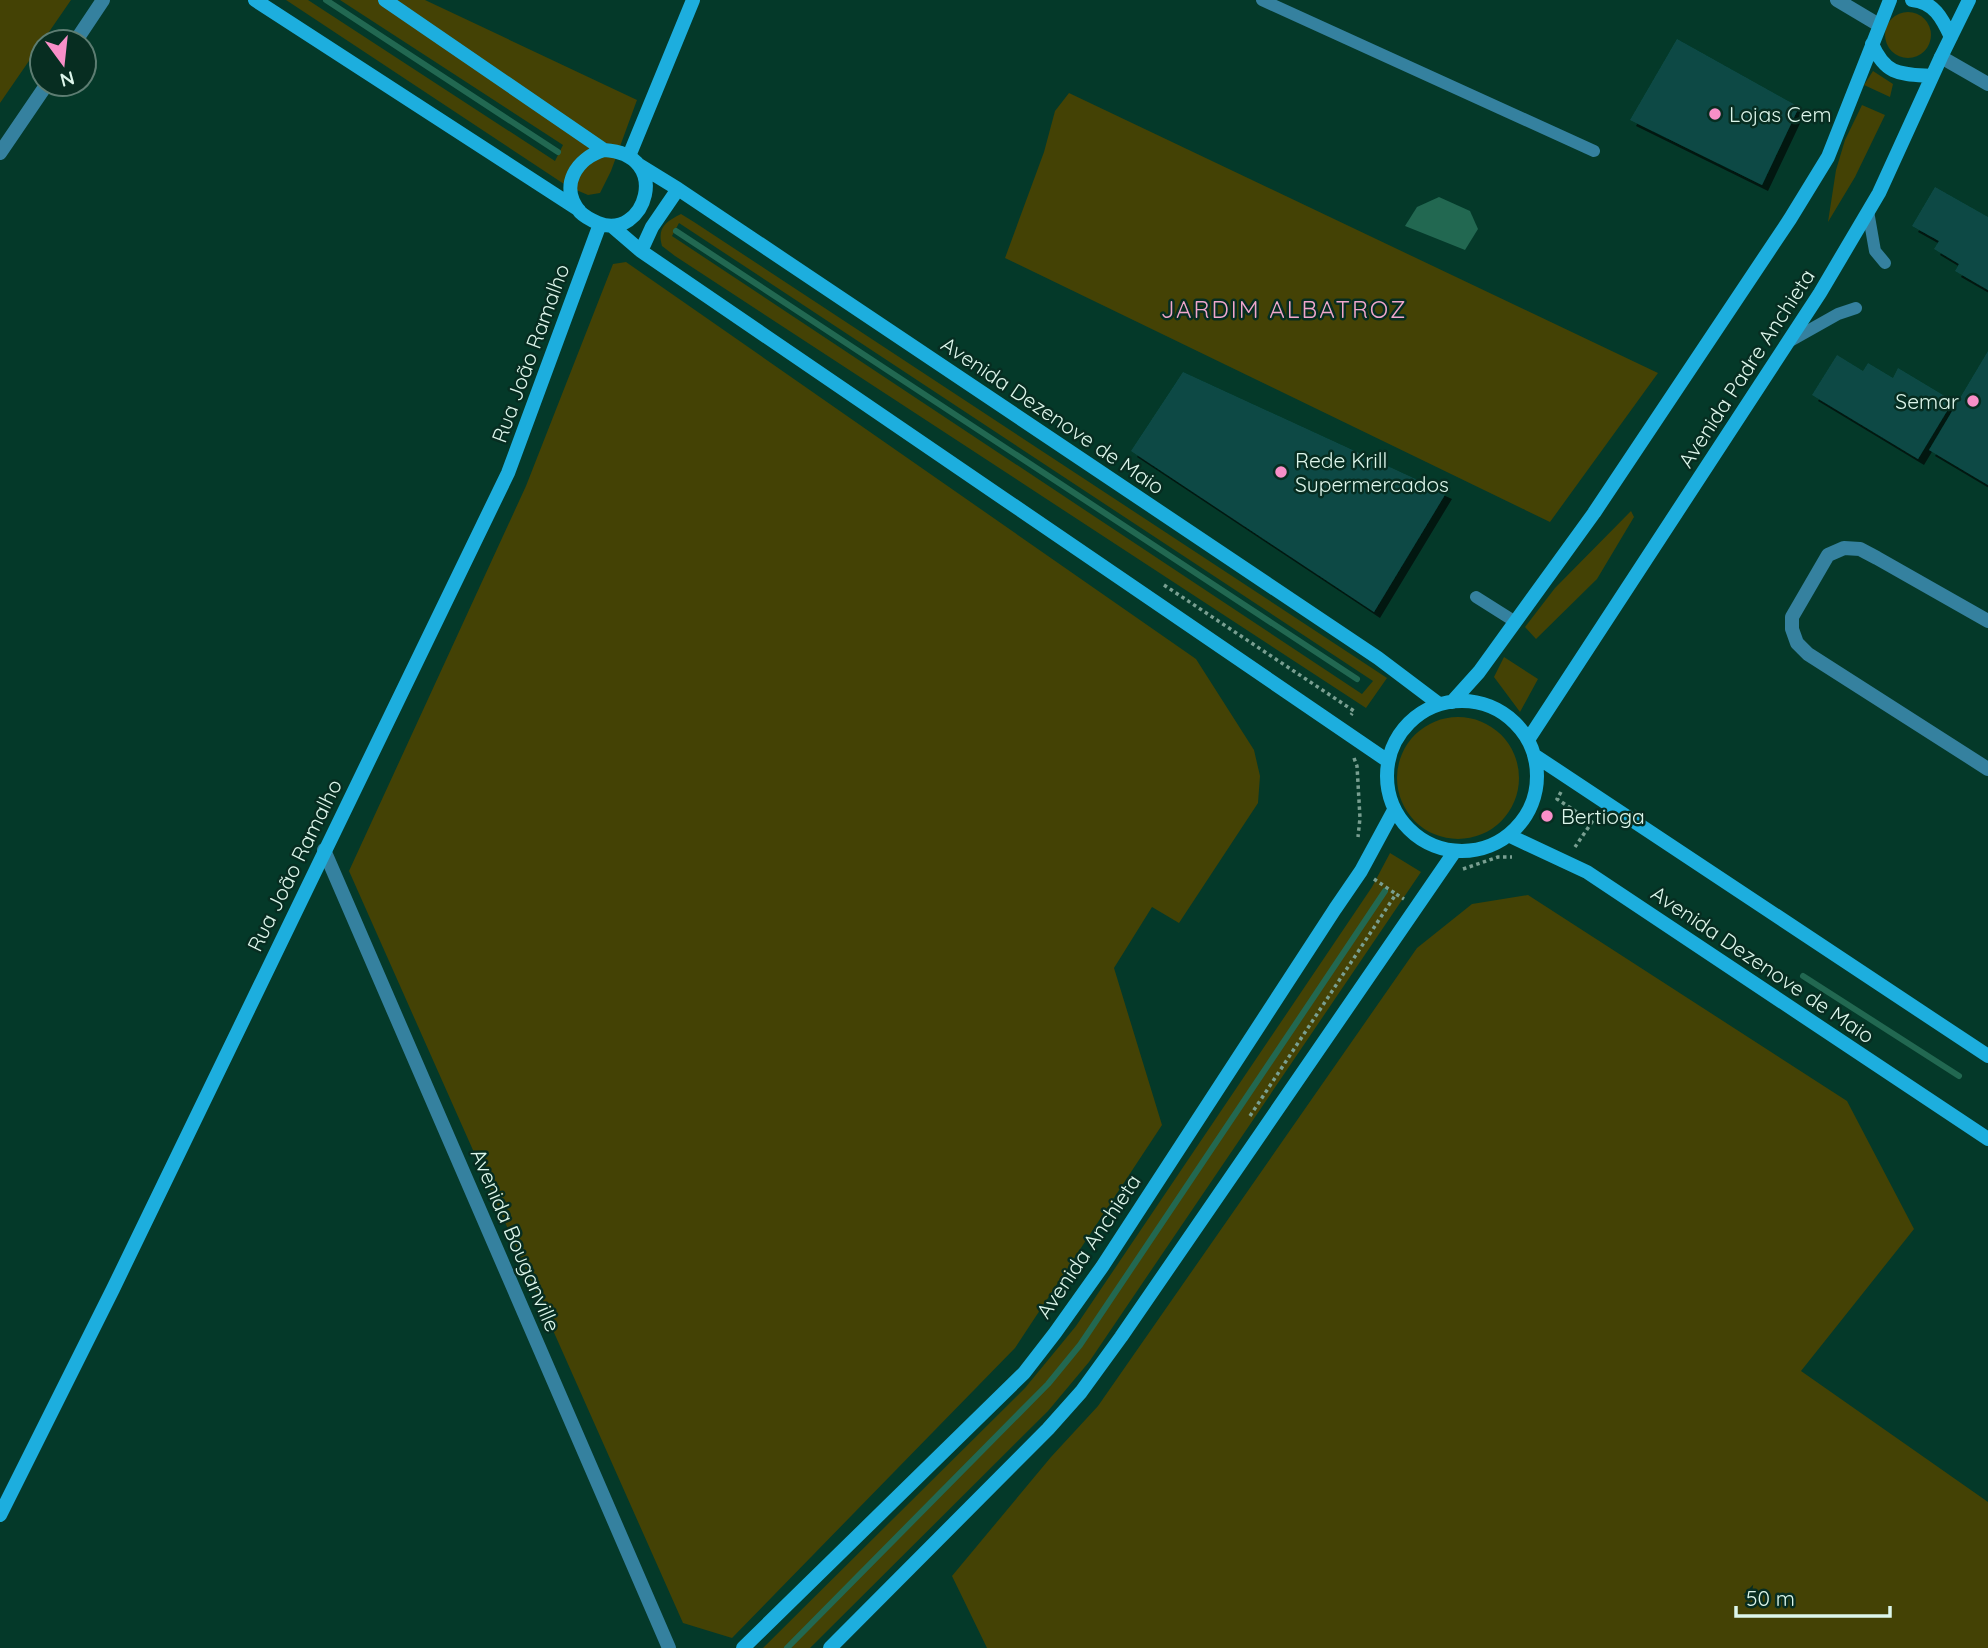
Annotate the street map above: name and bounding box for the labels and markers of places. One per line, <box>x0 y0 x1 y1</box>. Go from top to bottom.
place label: Lojas Cem <box>1729 101 1832 127</box>
marker: Lojas Cem <box>1707 106 1723 122</box>
place label: Semar <box>1895 388 1959 414</box>
marker: Semar <box>1965 393 1981 409</box>
place label: Rede Krill Supermercados <box>1295 447 1449 497</box>
marker: Rede Krill Supermercados <box>1273 464 1289 480</box>
place label: Bertioga <box>1561 803 1645 829</box>
marker: Bertioga <box>1539 808 1555 824</box>

